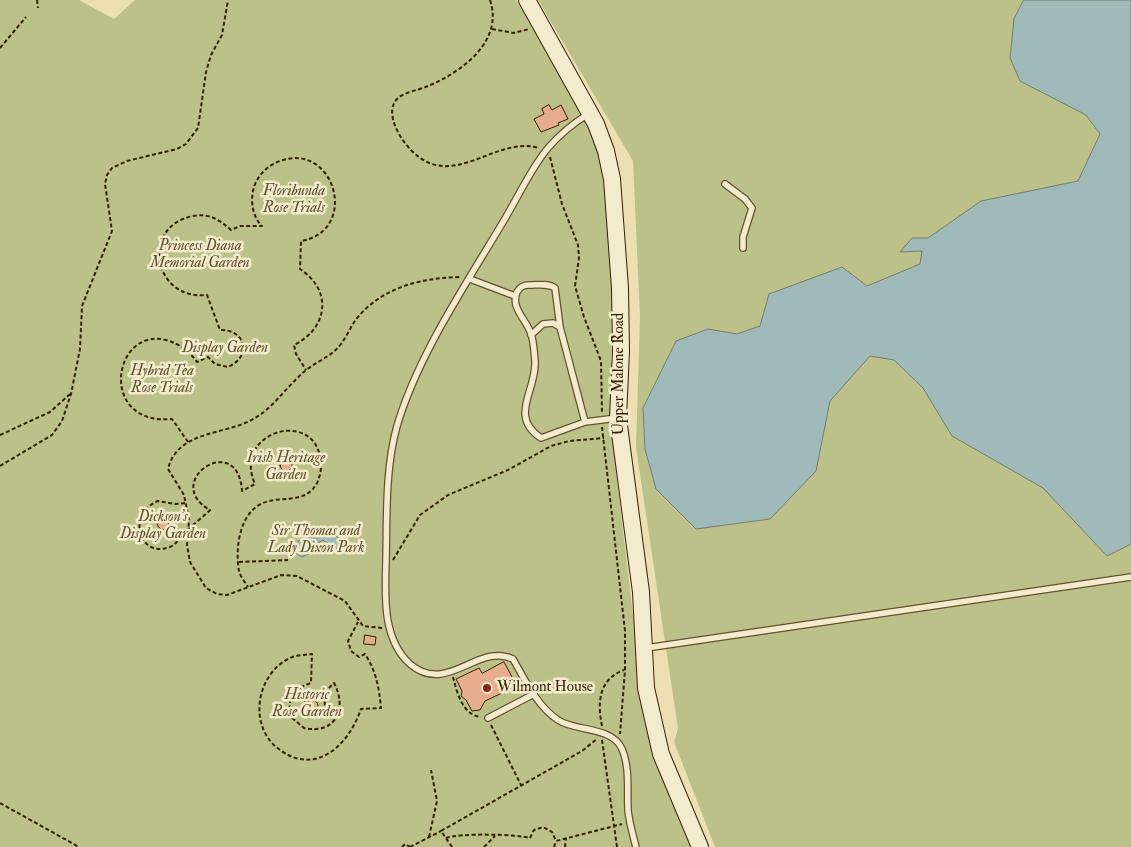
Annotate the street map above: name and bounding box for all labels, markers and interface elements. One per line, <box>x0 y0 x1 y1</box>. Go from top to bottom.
park label: Floribunda Rose Trials <box>263 183 325 218</box>
park label: Princess Diana Memorial Garden <box>150 238 250 273</box>
street label: Upper Malone Road <box>611 313 629 435</box>
park label: Display Garden <box>182 340 268 358</box>
park label: Hybrid Tea Rose Trials <box>130 363 194 398</box>
park label: Irish Heritage Garden <box>247 450 325 485</box>
park label: Dickson's Display Garden <box>120 509 206 544</box>
park label: Sir Thomas and Lady Dixon Park <box>267 523 365 558</box>
place label: Wilmont House <box>497 679 593 697</box>
marker: Wilmont House <box>481 682 493 694</box>
park label: Historic Rose Garden <box>272 687 342 722</box>

